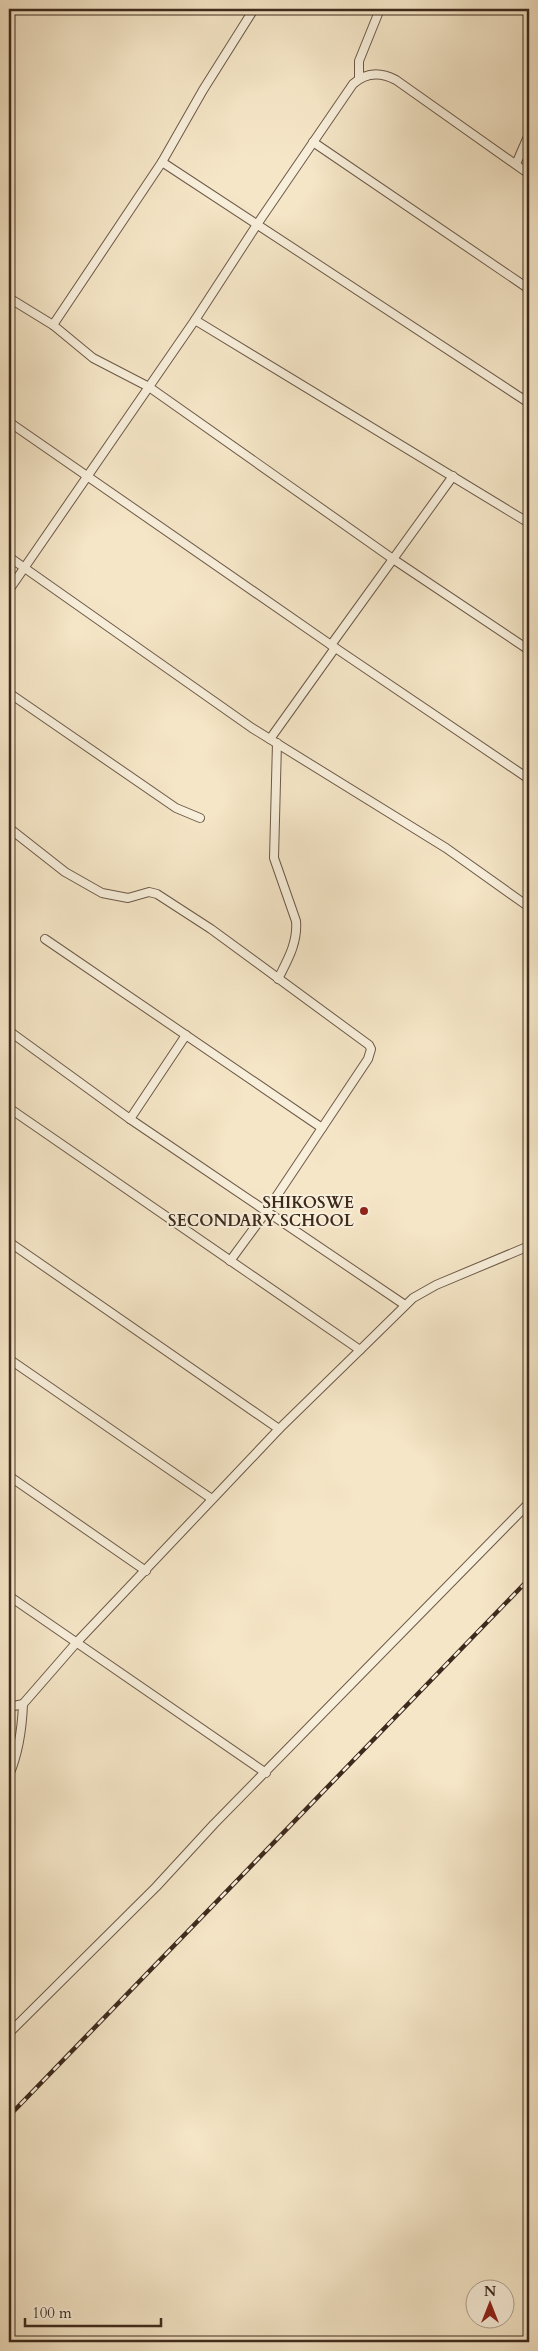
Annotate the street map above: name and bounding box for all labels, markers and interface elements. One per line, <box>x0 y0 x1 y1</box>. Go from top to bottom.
place label: SHIKOSWE SECONDARY SCHOOL <box>168 1192 355 1232</box>
marker: SHIKOSWE SECONDARY SCHOOL <box>358 1205 370 1217</box>
north arrow <box>466 2278 516 2328</box>
text: N <box>484 2282 496 2301</box>
scale bar <box>25 2296 161 2328</box>
text: 100 m <box>32 2303 72 2323</box>

